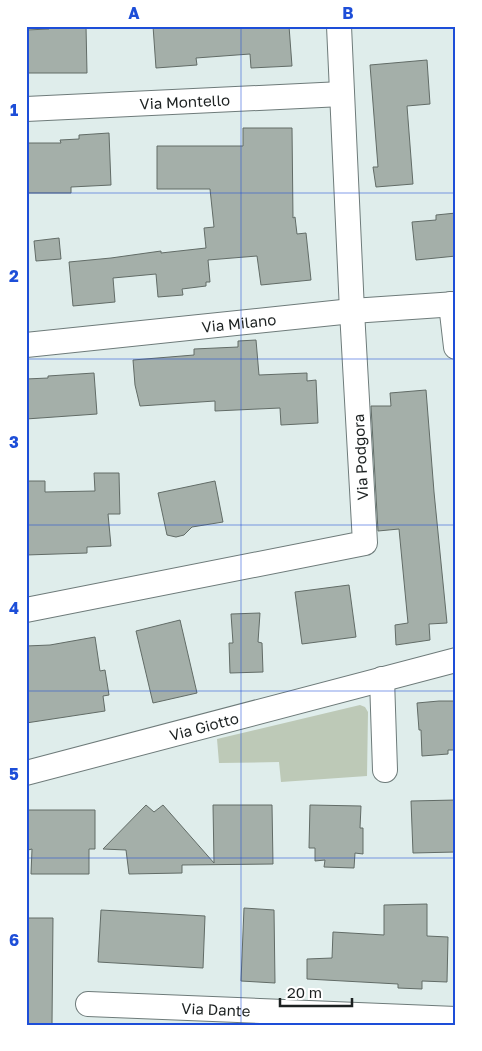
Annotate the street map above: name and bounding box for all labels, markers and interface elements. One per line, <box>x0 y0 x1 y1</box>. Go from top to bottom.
text: A <box>128 3 140 23</box>
text: B <box>342 3 354 23</box>
street label: Via Montello <box>139 90 230 113</box>
text: 1 <box>10 100 18 120</box>
text: 2 <box>9 266 19 286</box>
street label: Via Milano <box>201 310 277 336</box>
street label: Via Podgora <box>349 413 371 501</box>
text: 3 <box>9 432 19 452</box>
text: 4 <box>9 598 19 618</box>
street label: Via Giotto <box>167 709 241 744</box>
text: 5 <box>9 764 19 784</box>
text: 6 <box>9 930 19 950</box>
scale bar <box>280 976 352 1008</box>
text: 20 m <box>287 983 322 1001</box>
street label: Via Dante <box>181 999 251 1020</box>

